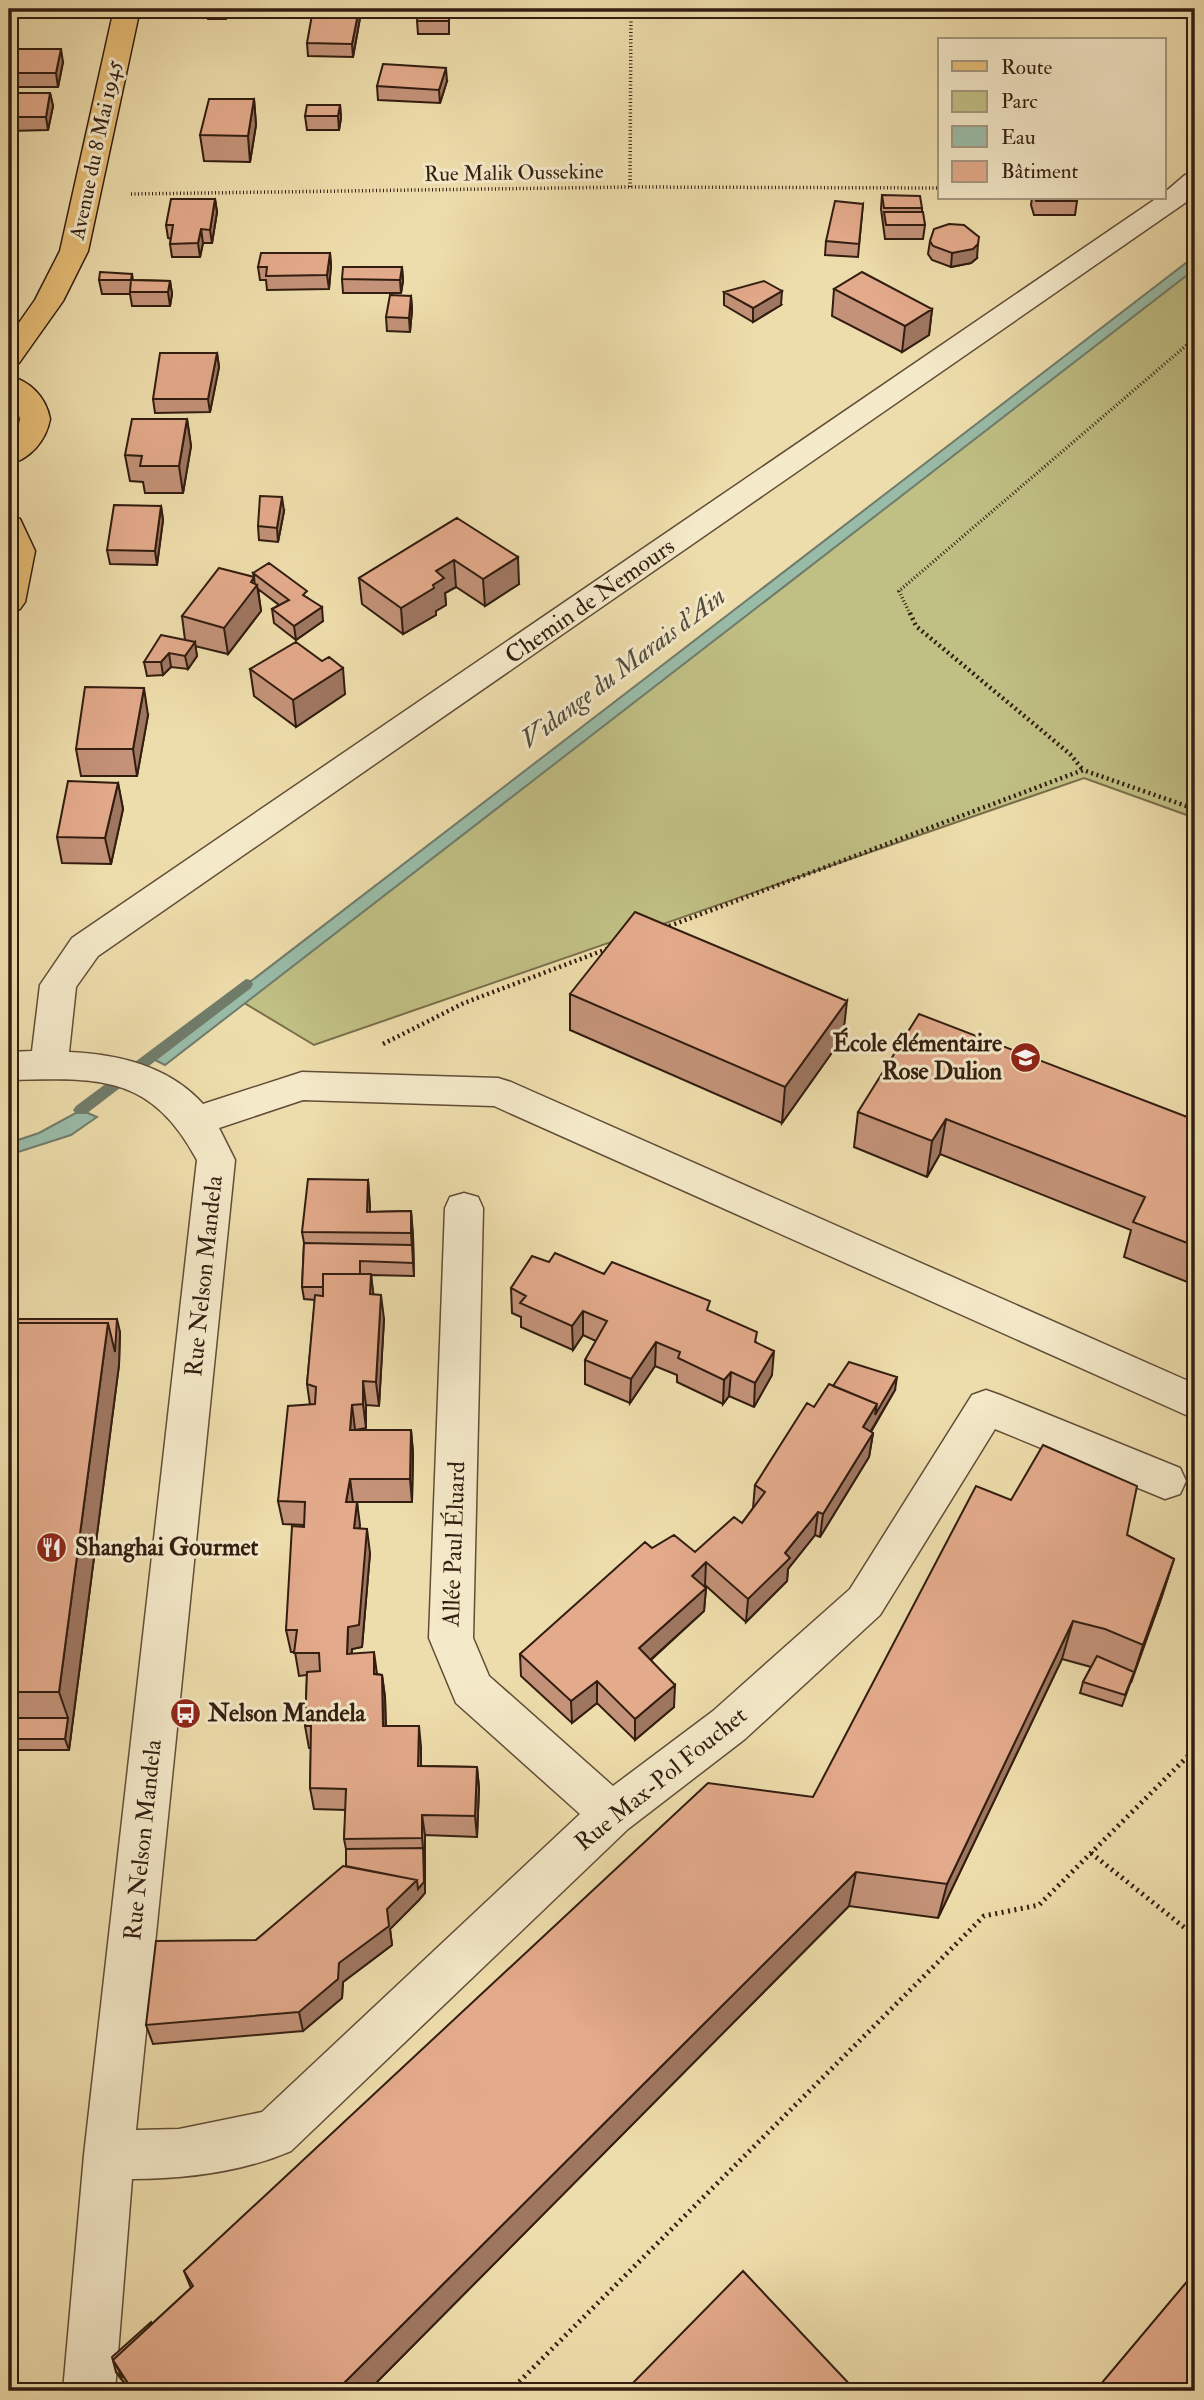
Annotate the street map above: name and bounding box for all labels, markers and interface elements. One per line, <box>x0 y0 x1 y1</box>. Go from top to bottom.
legend <box>938 38 1166 200</box>
text: Route <box>1001 54 1053 81</box>
street label: Avenue du 8 Mai 1945 <box>64 57 128 243</box>
text: Parc <box>1001 88 1038 115</box>
text: Eau <box>1001 124 1036 151</box>
street label: Rue Malik Oussekine <box>424 158 604 188</box>
text: Bâtiment <box>1001 158 1078 185</box>
street label: Chemin de Nemours <box>499 531 681 671</box>
water label: Vidange du Marais d'Ain <box>514 580 732 756</box>
place label: École élémentaire Rose Dulion <box>833 1027 1003 1087</box>
school or university icon: École élémentaire Rose Dulion <box>1008 1040 1042 1074</box>
street label: Rue Nelson Mandela <box>178 1173 230 1378</box>
street label: Allée Paul Éluard <box>435 1460 472 1628</box>
restaurant icon: Shanghai Gourmet <box>35 1530 69 1564</box>
place label: Shanghai Gourmet <box>75 1532 259 1563</box>
bus stop icon: Nelson Mandela <box>168 1696 202 1730</box>
place label: Nelson Mandela <box>207 1698 367 1729</box>
street label: Rue Max-Pol Fouchet <box>569 1700 754 1858</box>
street label: Rue Nelson Mandela <box>117 1737 169 1942</box>

